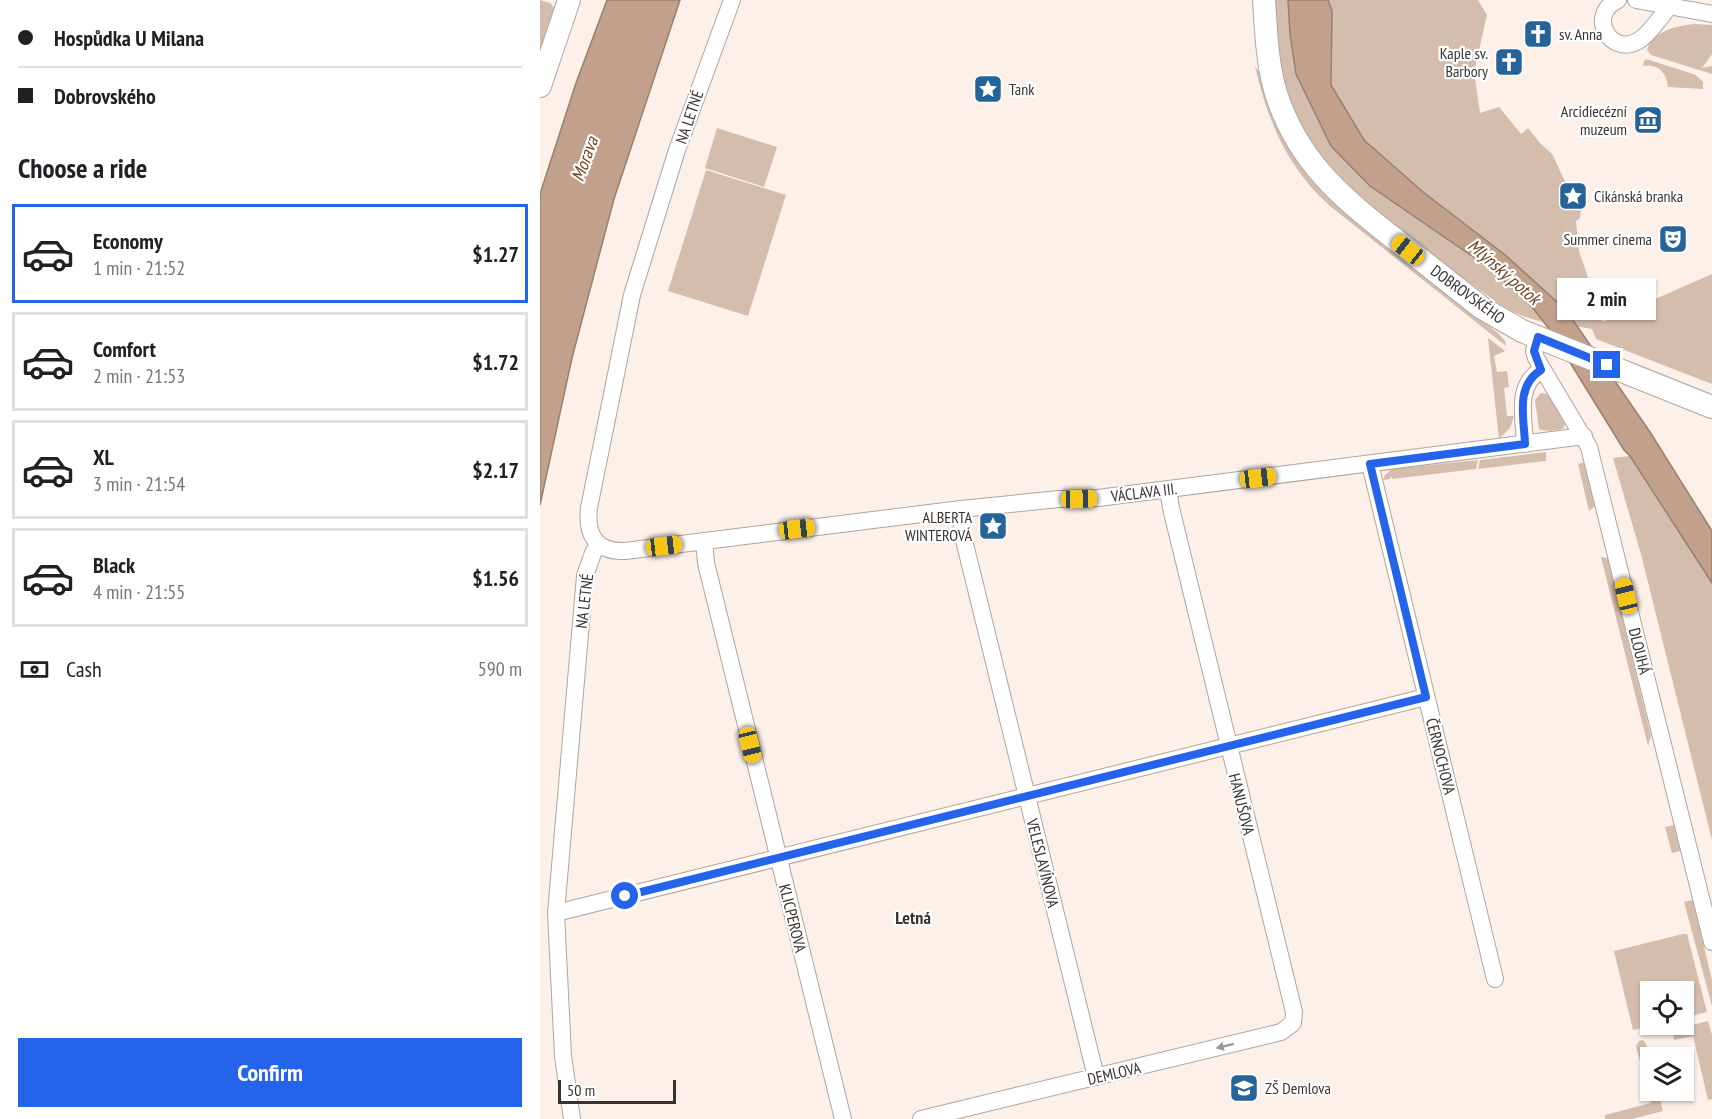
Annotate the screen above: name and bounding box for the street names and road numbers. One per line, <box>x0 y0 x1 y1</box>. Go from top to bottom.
street label: NA LETNÉ <box>671 88 707 146</box>
street label: DOBROVSKÉHO <box>1427 260 1509 328</box>
street label: VÁCLAVA III. <box>1109 478 1178 506</box>
street label: NA LETNÉ <box>571 572 597 630</box>
street label: DLOUHÁ <box>1625 626 1656 677</box>
street label: ČERNOCHOVA <box>1422 716 1460 797</box>
street label: HANUŠOVA <box>1225 771 1259 837</box>
street label: VELESLAVÍNOVA <box>1022 816 1064 910</box>
street label: KLICPEROVA <box>775 882 811 955</box>
street label: DEMLOVA <box>1085 1057 1143 1089</box>

